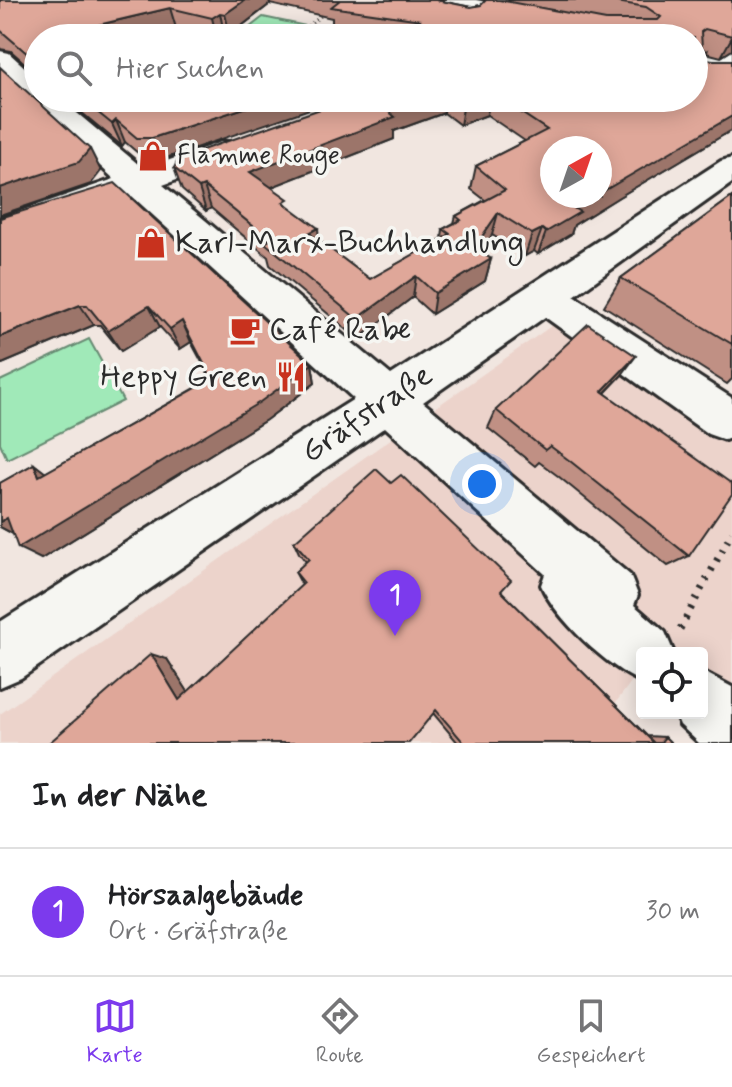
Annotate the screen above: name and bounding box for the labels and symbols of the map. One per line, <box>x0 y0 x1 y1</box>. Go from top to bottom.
north arrow <box>540 136 612 208</box>
shop icon: Flamme Rouge <box>136 139 170 173</box>
place label: Flamme Rouge <box>177 139 340 175</box>
place label: Karl-Marx-Buchhandlung <box>175 222 524 266</box>
shop icon: Karl-Marx-Buchhandlung <box>134 226 168 260</box>
place label: Café Rabe <box>269 309 411 351</box>
cafe icon: Café Rabe <box>228 313 262 347</box>
street label: Gräfstraße <box>293 355 441 473</box>
place label: Heppy Green <box>100 356 267 398</box>
restaurant icon: Heppy Green <box>274 360 308 394</box>
your location <box>462 464 502 504</box>
pin: 1 <box>369 570 421 636</box>

